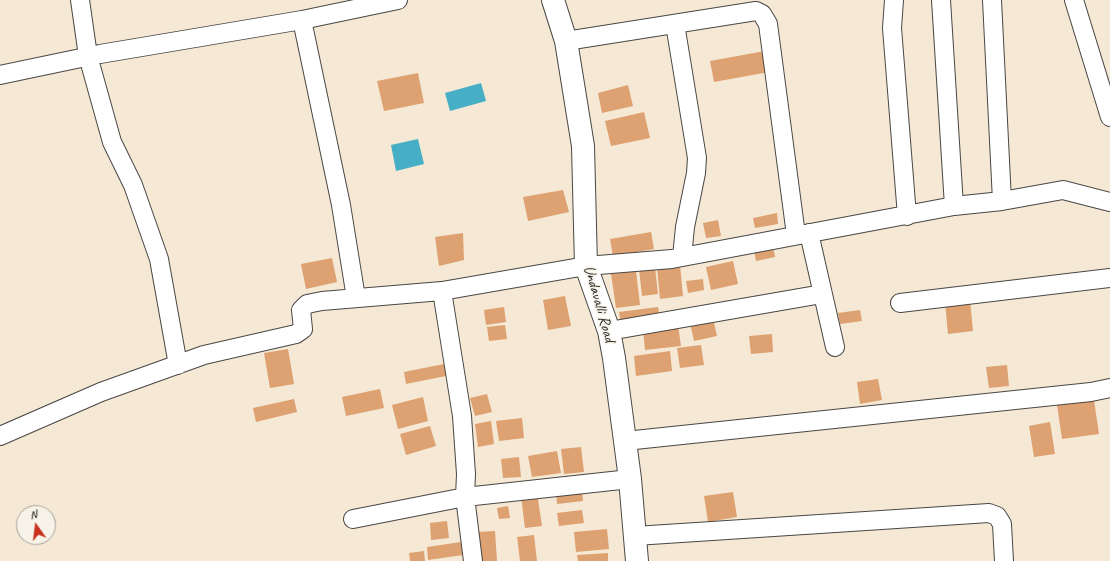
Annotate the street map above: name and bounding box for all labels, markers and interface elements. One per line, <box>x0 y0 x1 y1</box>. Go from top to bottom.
street label: Undavalli Road <box>579 263 619 345</box>
north arrow <box>16 505 56 545</box>
text: N <box>28 507 38 522</box>

